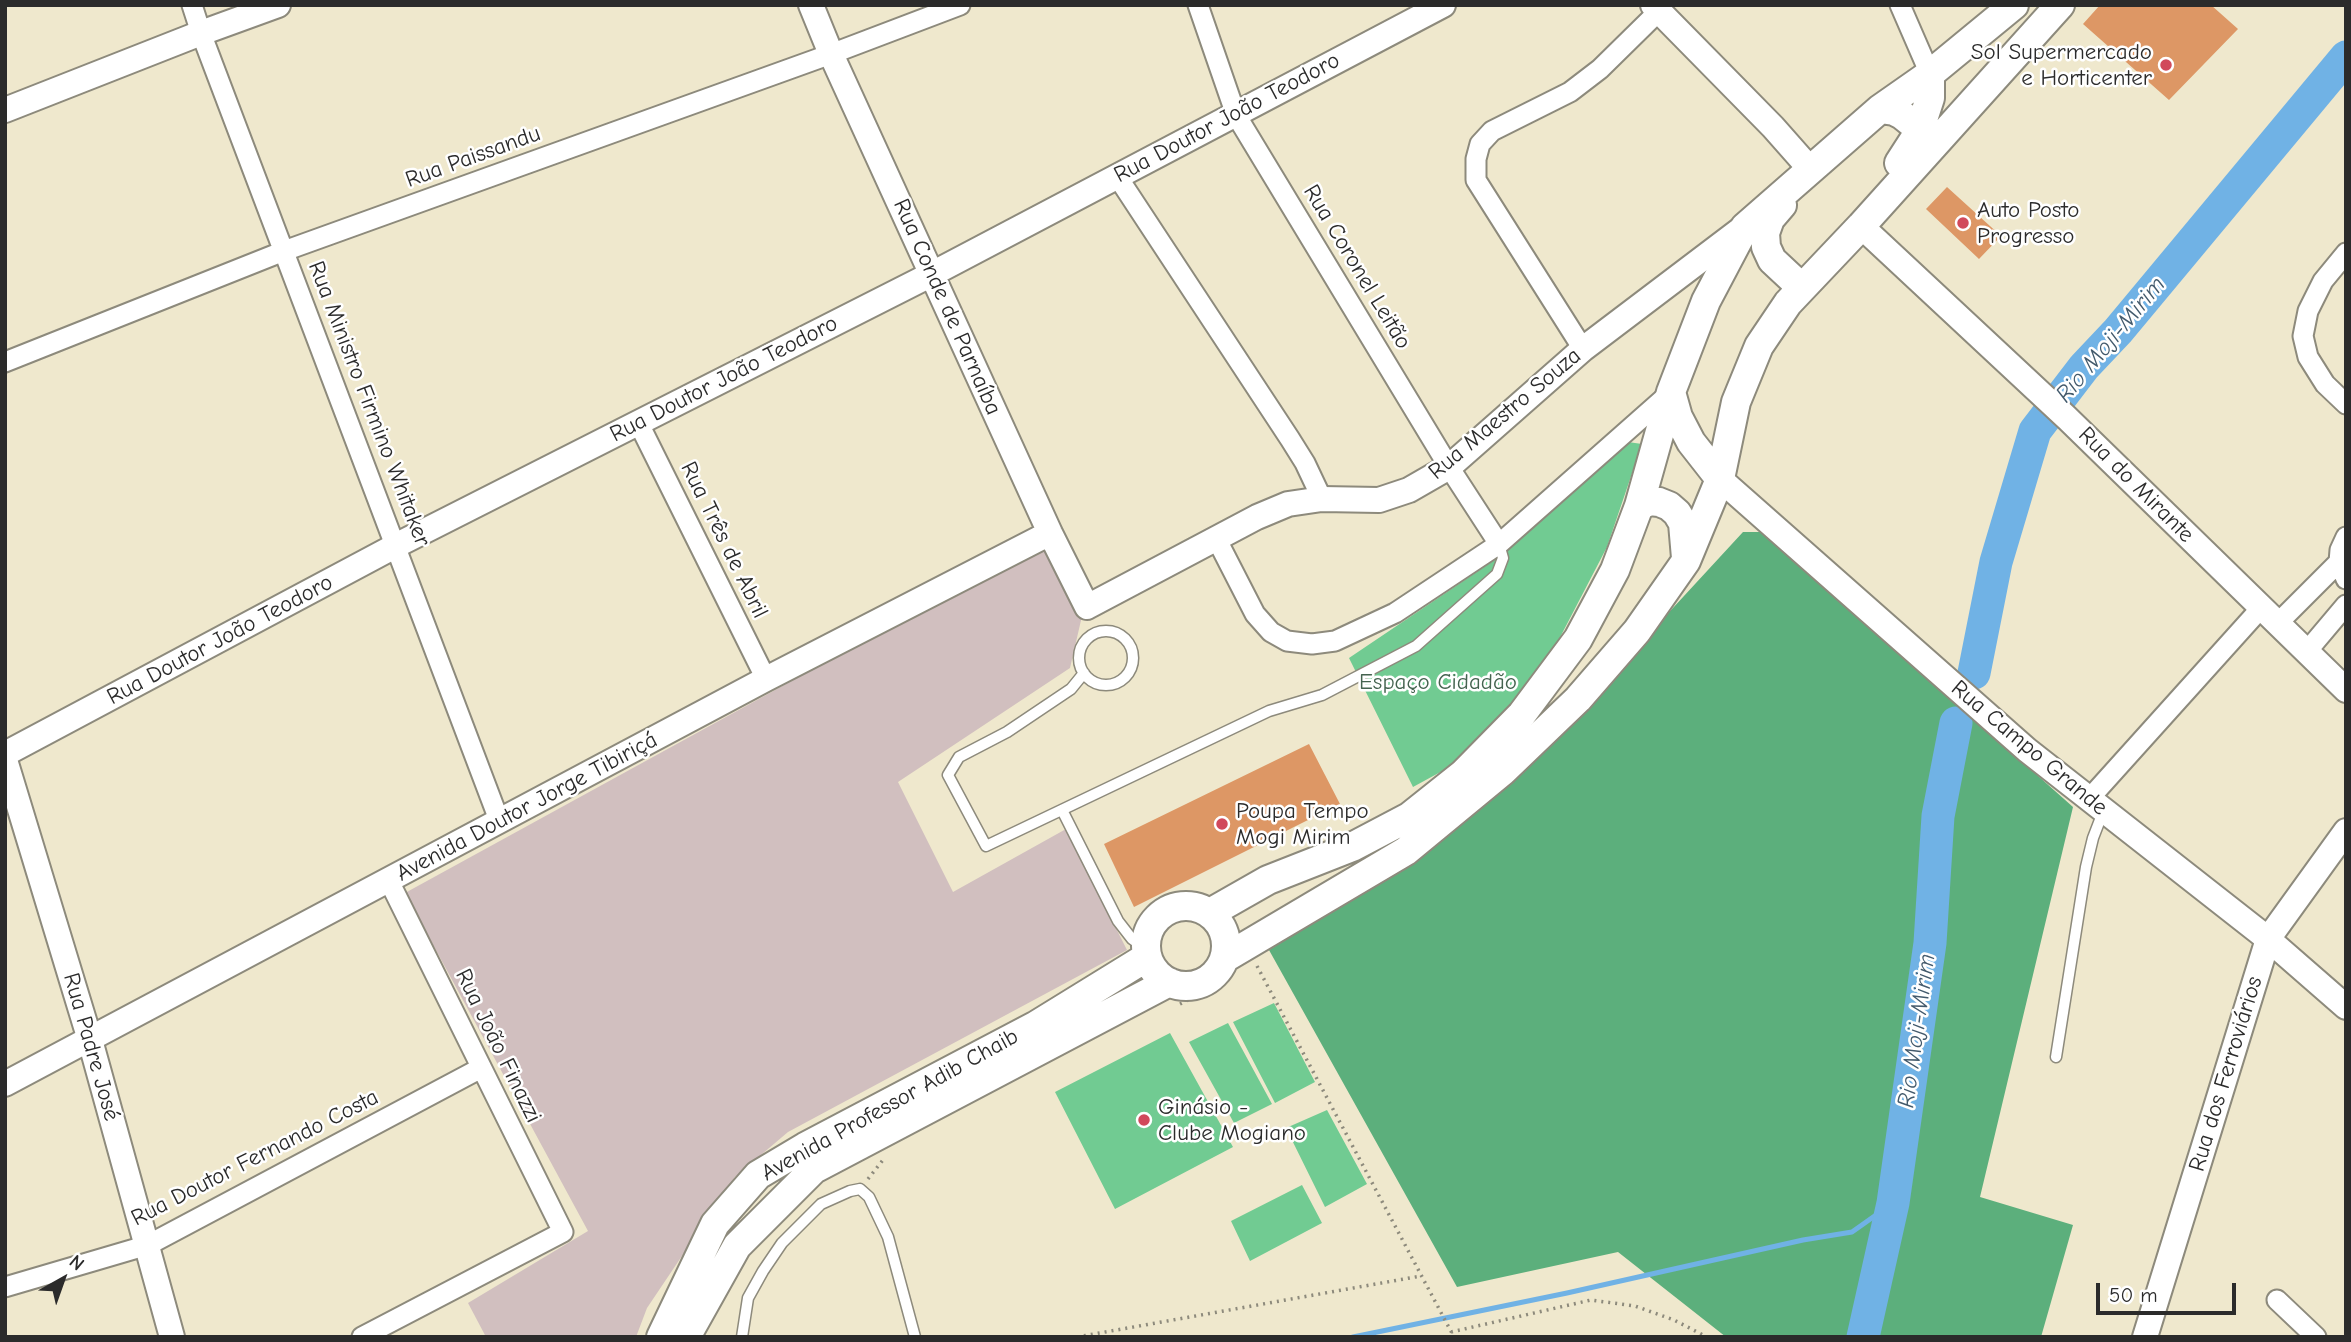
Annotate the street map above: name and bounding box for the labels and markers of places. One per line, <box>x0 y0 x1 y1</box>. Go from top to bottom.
place label: Sol Supermercado e Horticenter <box>1971 38 2152 92</box>
marker: Sol Supermercado e Horticenter <box>2158 57 2174 73</box>
place label: Auto Posto Progresso <box>1977 196 2079 250</box>
marker: Auto Posto Progresso <box>1955 215 1971 231</box>
place label: Poupa Tempo Mogi Mirim <box>1236 797 1369 851</box>
marker: Poupa Tempo Mogi Mirim <box>1214 816 1230 832</box>
place label: Ginásio - Clube Mogiano <box>1158 1093 1306 1147</box>
marker: Ginásio - Clube Mogiano <box>1136 1112 1152 1128</box>

